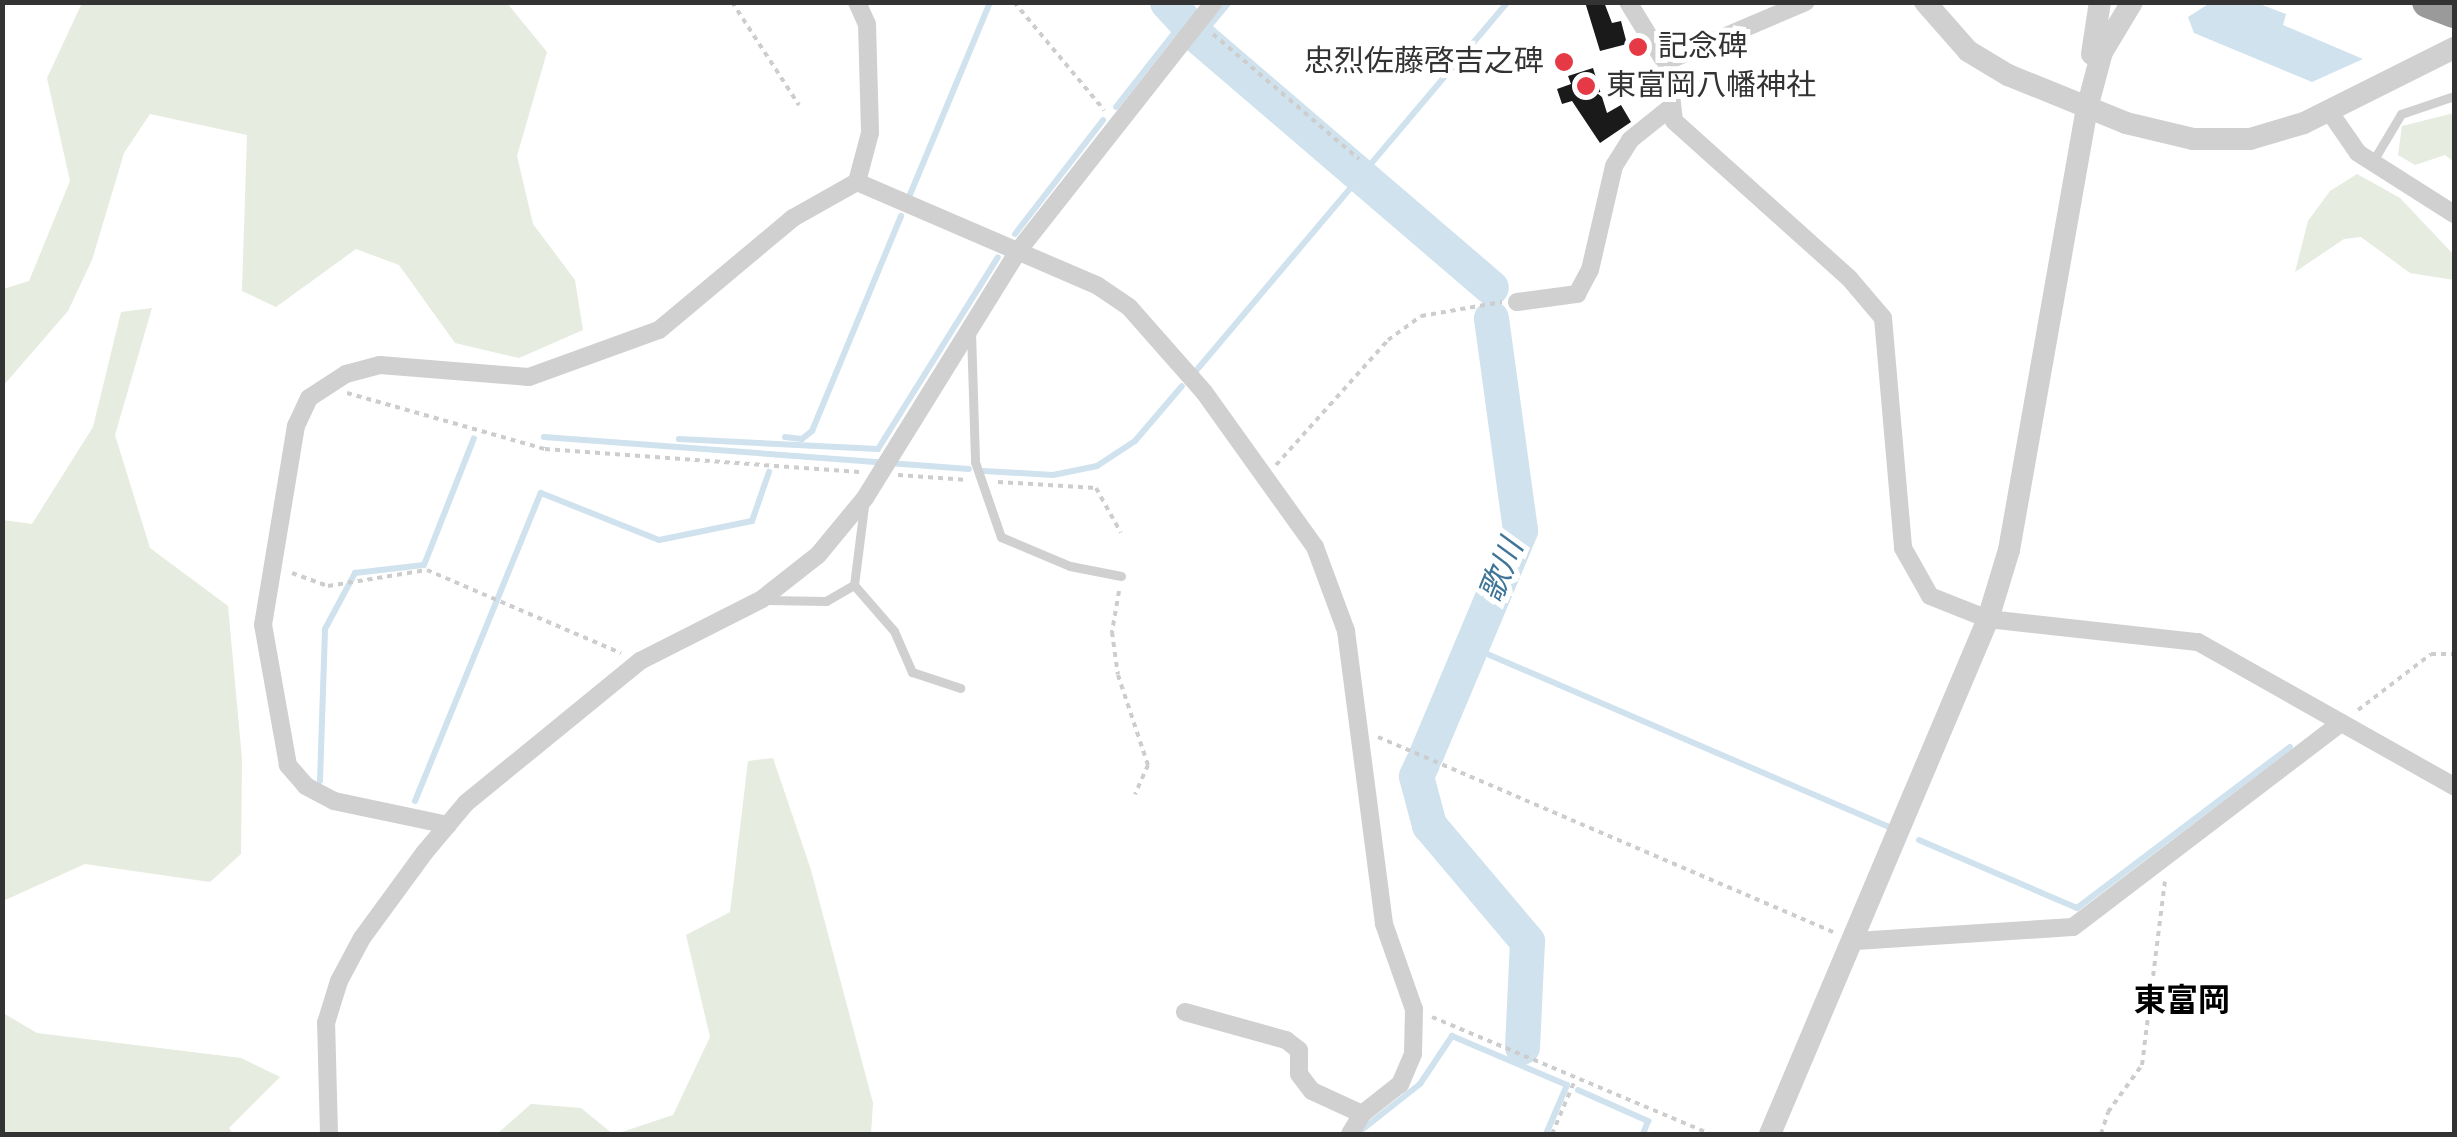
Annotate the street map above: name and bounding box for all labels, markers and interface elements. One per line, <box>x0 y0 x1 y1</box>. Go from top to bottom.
place label: 記念碑 <box>1658 29 1748 65</box>
marker: 記念碑 <box>1627 36 1649 58</box>
place label: 忠烈佐藤啓吉之碑 <box>1304 44 1544 80</box>
marker: 忠烈佐藤啓吉之碑 <box>1553 51 1575 73</box>
place label: 東富岡八幡神社 <box>1606 68 1816 104</box>
marker: 東富岡八幡神社 <box>1575 75 1597 97</box>
water label: 歌川 <box>1472 534 1532 608</box>
district label: 東富岡 <box>2134 982 2230 1020</box>

